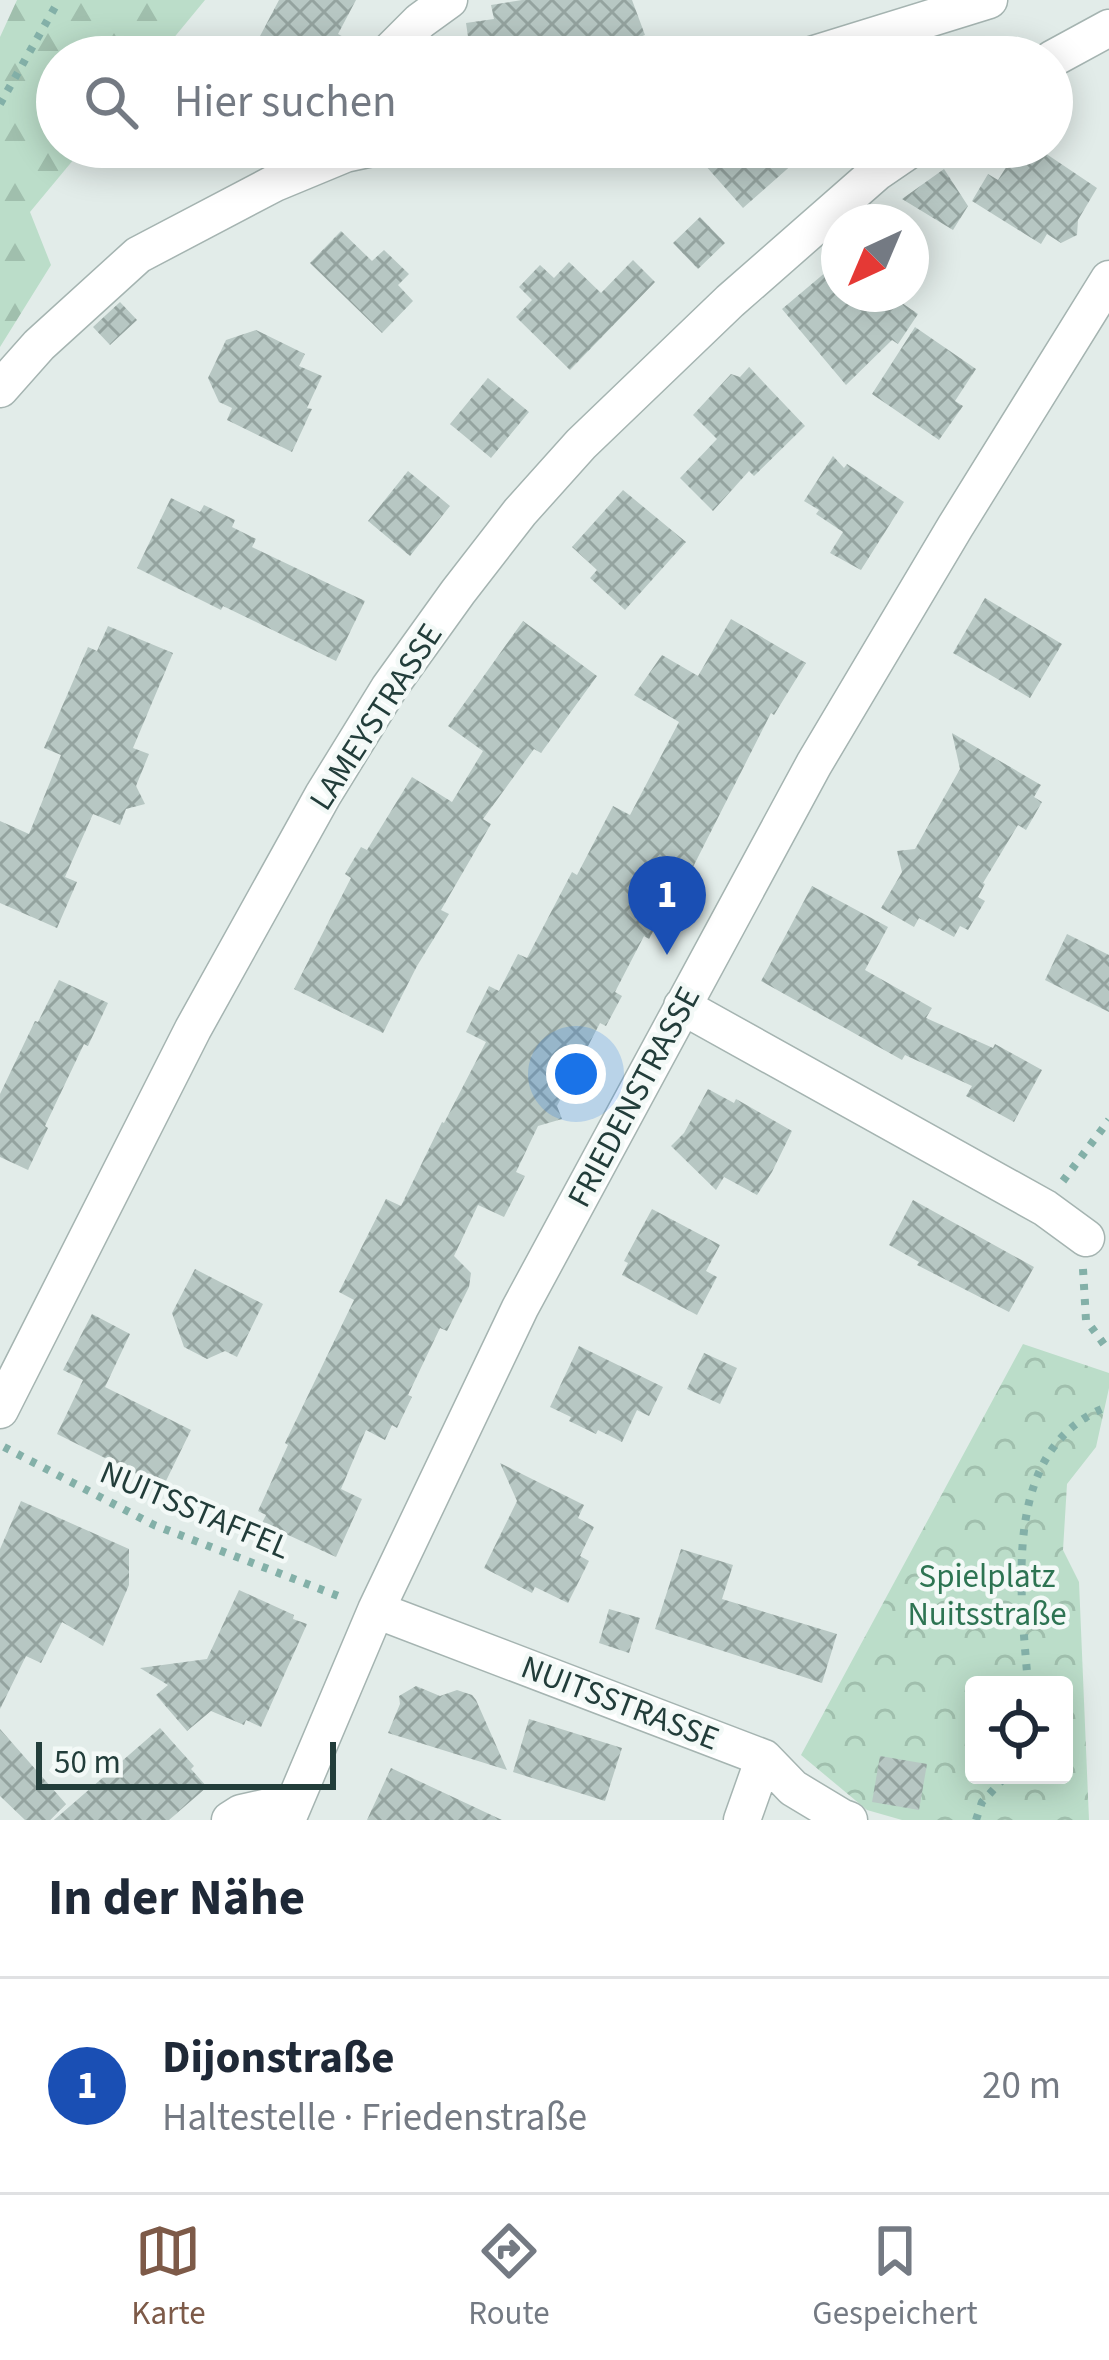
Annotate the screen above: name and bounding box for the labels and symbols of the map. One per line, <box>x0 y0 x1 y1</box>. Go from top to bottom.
north arrow <box>821 204 929 312</box>
street label: LAMEYSTRASSE <box>298 614 454 820</box>
pin: 1 <box>628 856 706 955</box>
street label: FRIEDENSTRASSE <box>556 978 712 1216</box>
your location <box>546 1044 606 1104</box>
street label: NUITSSTAFFEL <box>93 1449 297 1571</box>
park label: Spielplatz Nuitsstraße <box>907 1553 1067 1638</box>
street label: NUITSSTRASSE <box>514 1644 726 1762</box>
scale bar <box>36 1736 336 1789</box>

